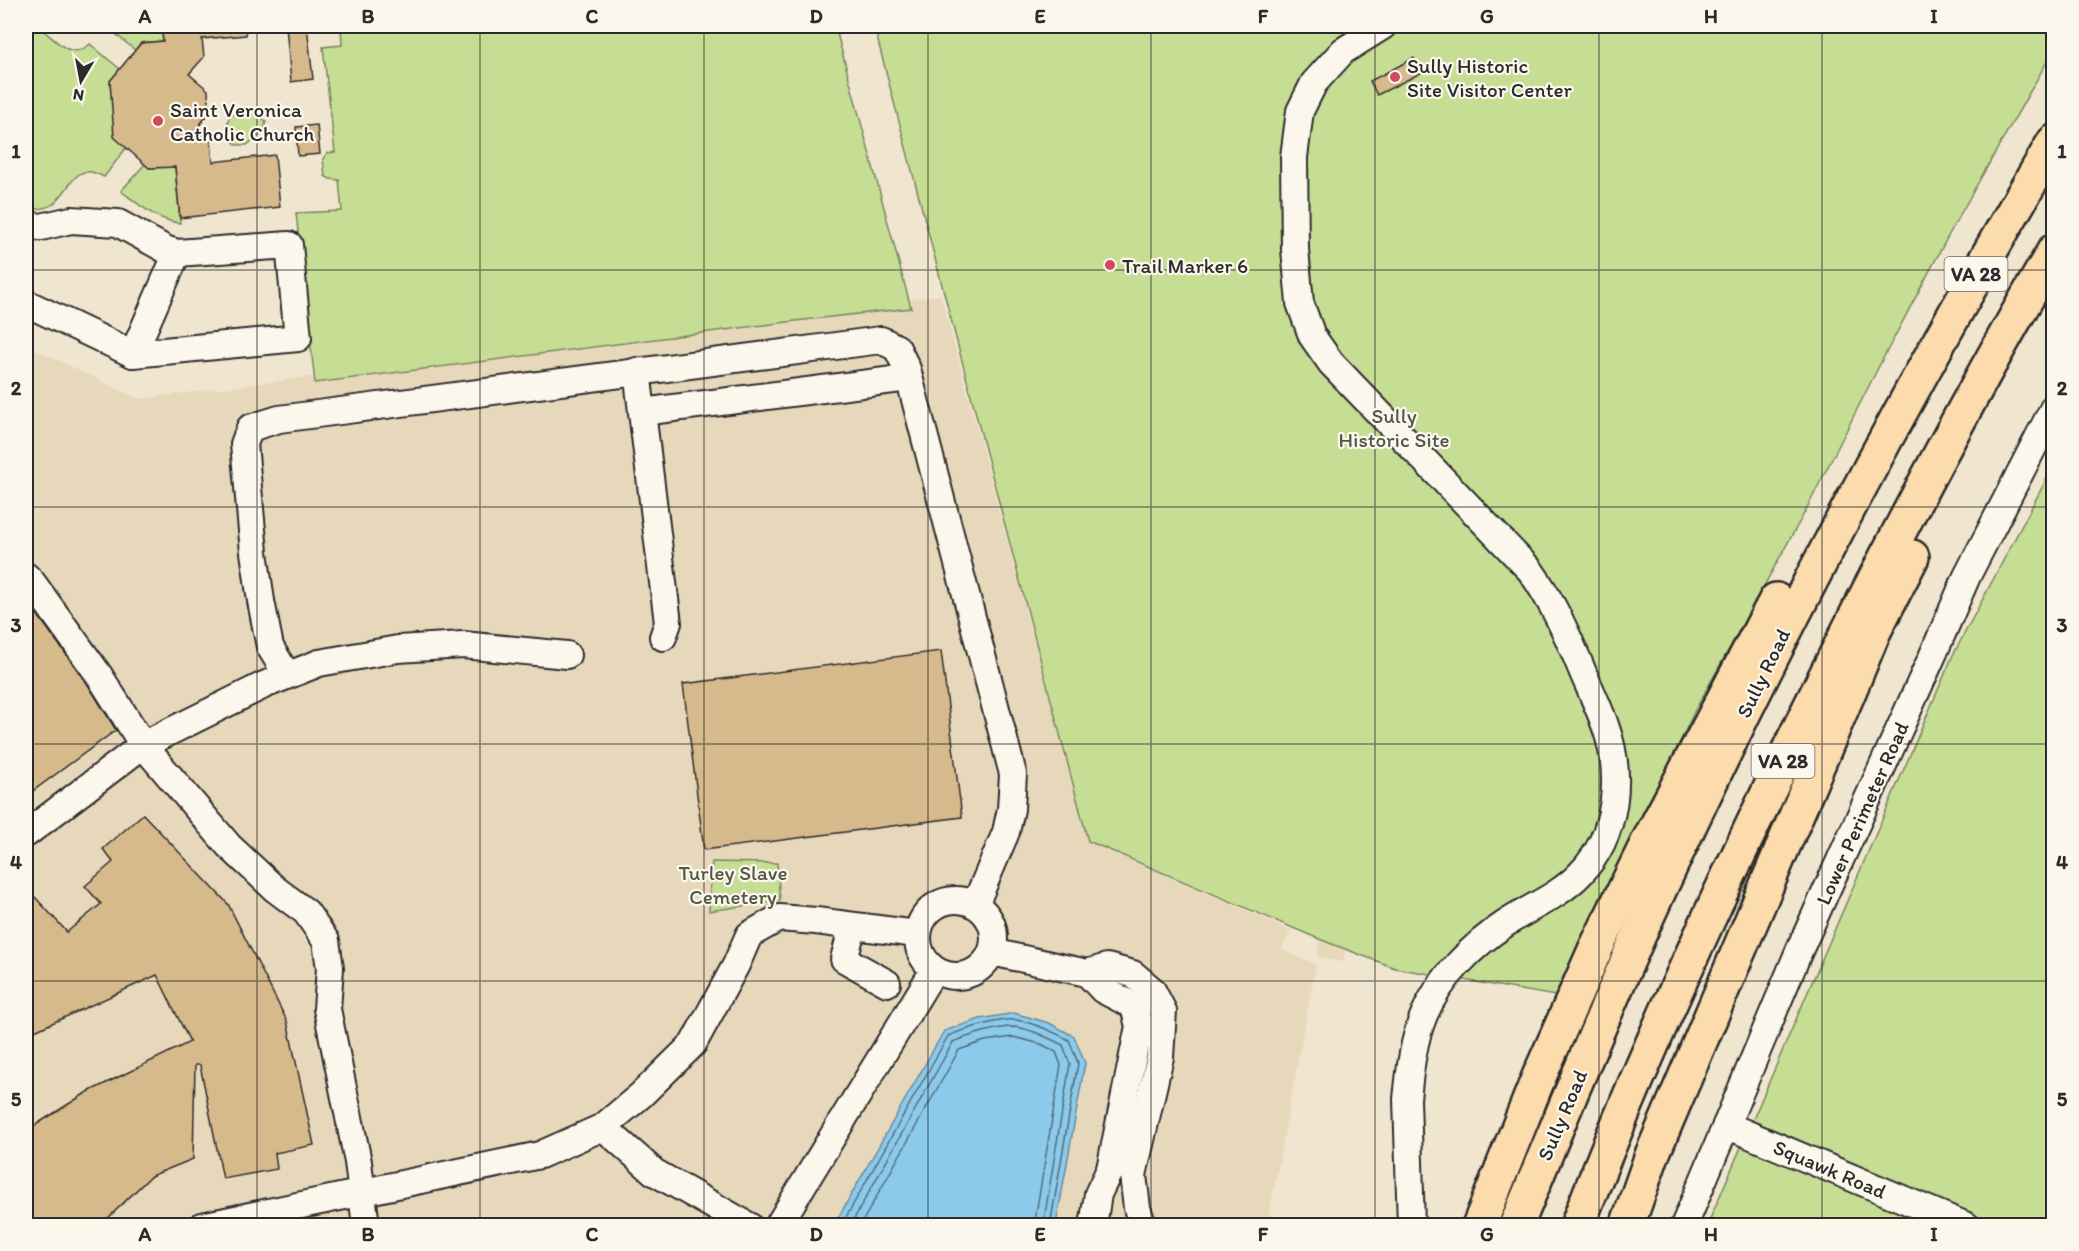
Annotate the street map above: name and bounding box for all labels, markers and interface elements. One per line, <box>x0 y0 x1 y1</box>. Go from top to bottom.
text: A <box>138 4 152 28</box>
text: B <box>362 4 375 28</box>
text: C <box>586 4 599 28</box>
text: D <box>809 4 823 28</box>
text: E <box>1034 4 1046 28</box>
text: F <box>1258 4 1269 28</box>
text: G <box>1480 4 1494 28</box>
text: H <box>1704 4 1718 28</box>
text: I <box>1930 4 1938 28</box>
north arrow <box>51 51 111 111</box>
place label: Sully Historic Site Visitor Center <box>1407 53 1573 102</box>
marker: Sully Historic Site Visitor Center <box>1388 70 1402 84</box>
text: N <box>72 85 85 106</box>
place label: Saint Veronica Catholic Church <box>170 97 315 146</box>
marker: Saint Veronica Catholic Church <box>151 114 165 128</box>
text: 1 <box>11 139 21 163</box>
text: 1 <box>2057 139 2067 163</box>
place label: Trail Marker 6 <box>1122 253 1248 278</box>
road number: VA 28 <box>1944 257 2008 291</box>
marker: Trail Marker 6 <box>1103 258 1117 272</box>
text: 2 <box>11 376 22 400</box>
text: 2 <box>2057 376 2068 400</box>
park label: Sully Historic Site <box>1338 403 1450 452</box>
text: 3 <box>11 613 22 637</box>
text: 3 <box>2057 613 2068 637</box>
street label: Sully Road <box>1731 624 1795 722</box>
street label: Lower Perimeter Road <box>1810 717 1914 909</box>
road number: VA 28 <box>1752 744 1814 778</box>
text: 4 <box>10 850 22 874</box>
text: 4 <box>2056 850 2068 874</box>
park label: Turley Slave Cemetery <box>678 860 788 909</box>
street label: Sully Road <box>1532 1065 1592 1164</box>
text: 5 <box>11 1087 22 1111</box>
text: 5 <box>2057 1087 2068 1111</box>
street label: Squawk Road <box>1770 1134 1891 1204</box>
text: A <box>138 1222 152 1246</box>
text: B <box>362 1222 375 1246</box>
text: C <box>586 1222 599 1246</box>
text: D <box>809 1222 823 1246</box>
text: E <box>1034 1222 1046 1246</box>
text: F <box>1258 1222 1269 1246</box>
text: G <box>1480 1222 1494 1246</box>
text: H <box>1704 1222 1718 1246</box>
text: I <box>1930 1222 1938 1246</box>

